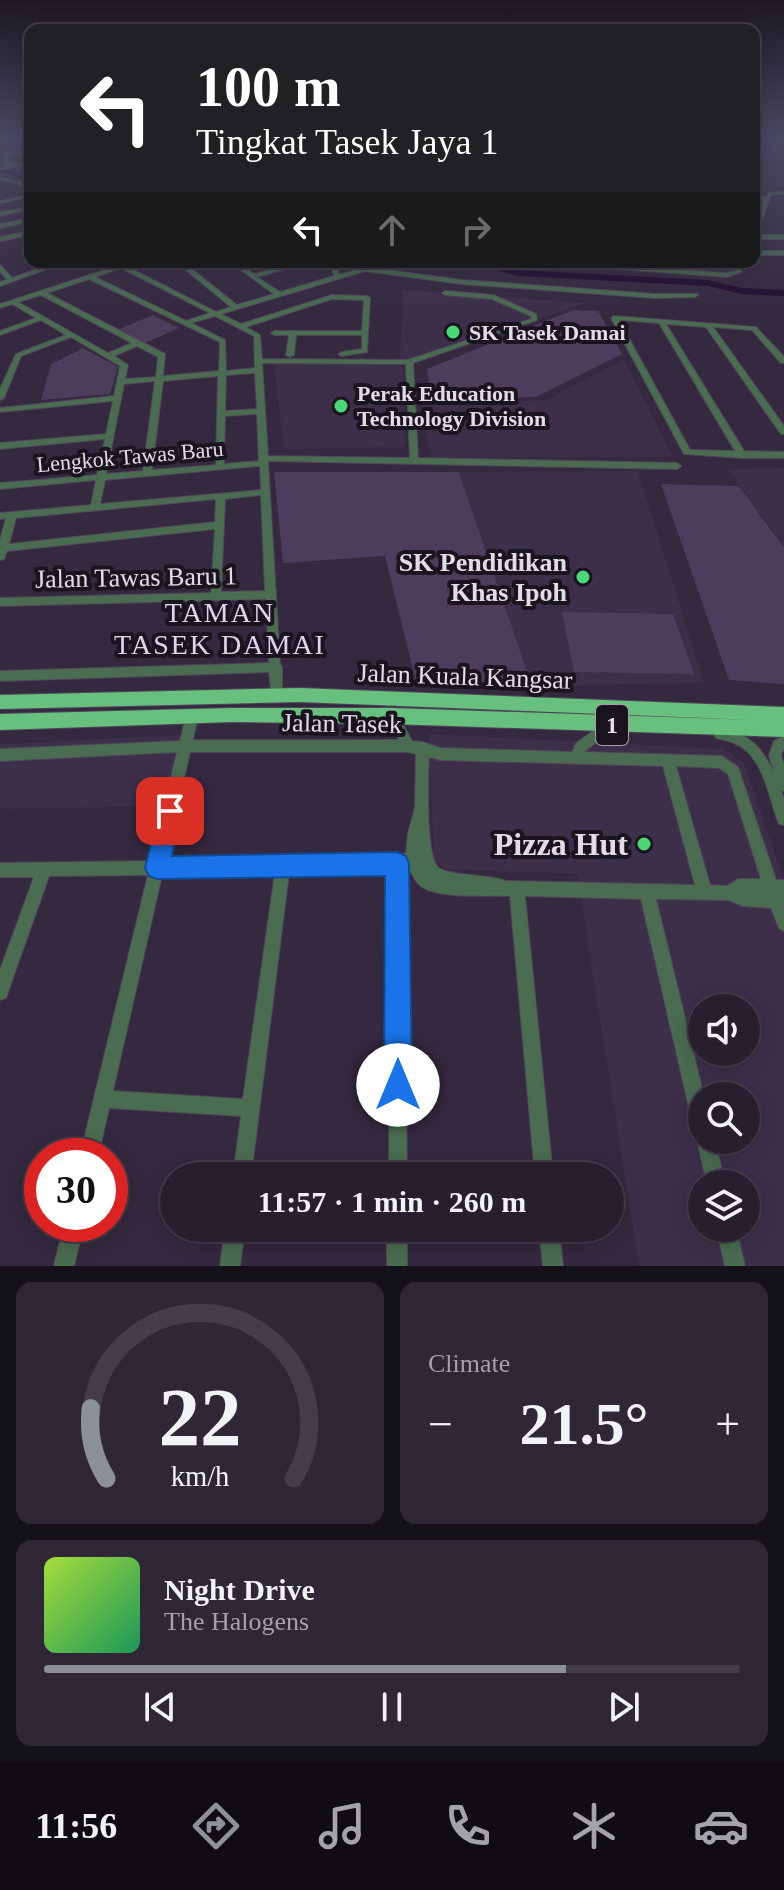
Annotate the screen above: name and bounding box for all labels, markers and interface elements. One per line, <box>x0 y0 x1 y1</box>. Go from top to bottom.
icon: left <box>64 56 168 160</box>
text: 100 m <box>196 56 341 118</box>
text: Tingkat Tasek Jaya 1 <box>196 122 498 162</box>
icon: left <box>286 208 330 252</box>
icon: ahead <box>370 208 414 252</box>
icon: right <box>454 208 498 252</box>
place label: SK Tasek Damai <box>469 320 626 345</box>
marker: SK Tasek Damai <box>444 323 462 341</box>
place label: Perak Education Technology Division <box>357 381 546 431</box>
marker: Perak Education Technology Division <box>332 397 350 415</box>
street label: Lengkok Tawas Baru <box>36 436 225 477</box>
place label: SK Pendidikan Khas Ipoh <box>399 548 568 607</box>
street label: Jalan Tawas Baru 1 <box>35 561 237 594</box>
marker: SK Pendidikan Khas Ipoh <box>574 568 592 586</box>
district label: TAMAN TASEK DAMAI <box>114 597 326 660</box>
street label: Jalan Kuala Kangsar <box>357 658 573 695</box>
road number: 1 <box>596 705 628 745</box>
street label: Jalan Tasek <box>282 708 402 739</box>
pin <box>136 777 204 845</box>
icon: arrive <box>148 789 192 833</box>
place label: Pizza Hut <box>494 826 628 862</box>
marker: Pizza Hut <box>635 835 653 853</box>
map controls <box>688 994 760 1242</box>
button: sound <box>688 994 760 1066</box>
position arrow <box>356 1043 440 1127</box>
button: search <box>688 1082 760 1154</box>
speed limit sign: 30 <box>24 1138 128 1242</box>
button: layers <box>688 1170 760 1242</box>
text: 11:57 · 1 min · 260 m <box>258 1185 526 1218</box>
text: Climate <box>428 1349 510 1378</box>
text: 22 <box>158 1371 242 1463</box>
text: 21.5° <box>520 1391 649 1457</box>
text: − <box>428 1400 453 1449</box>
text: + <box>715 1400 740 1449</box>
text: km/h <box>171 1461 229 1492</box>
text: Night Drive <box>164 1573 315 1606</box>
text: The Halogens <box>164 1607 309 1636</box>
icon: previous <box>138 1685 182 1729</box>
icon: pause <box>370 1685 414 1729</box>
icon: next <box>602 1685 646 1729</box>
icon: directions <box>188 1798 244 1854</box>
icon: music <box>314 1798 370 1854</box>
icon: phone <box>440 1798 496 1854</box>
icon: climate <box>566 1798 622 1854</box>
icon: car <box>693 1798 749 1854</box>
text: 11:56 <box>35 1806 117 1846</box>

